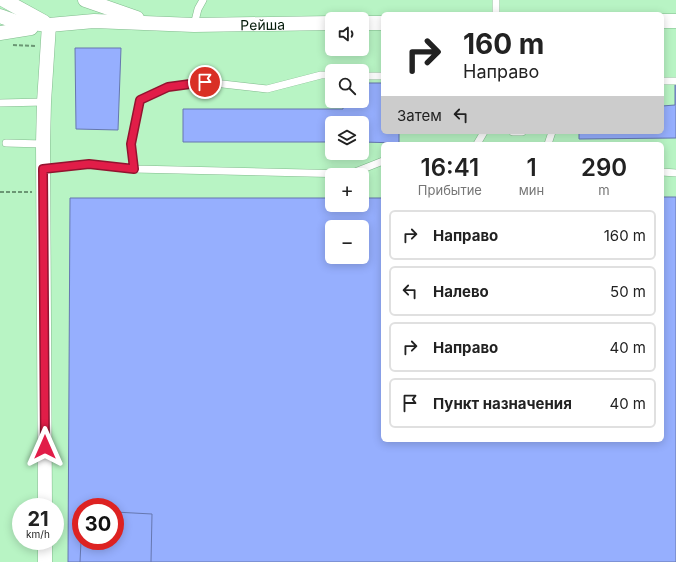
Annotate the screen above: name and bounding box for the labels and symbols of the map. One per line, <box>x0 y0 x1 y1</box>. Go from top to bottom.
street label: Рейша <box>240 15 285 33</box>
pin <box>188 65 222 99</box>
position arrow <box>24 426 66 468</box>
speed limit sign: 30 <box>72 498 124 550</box>

